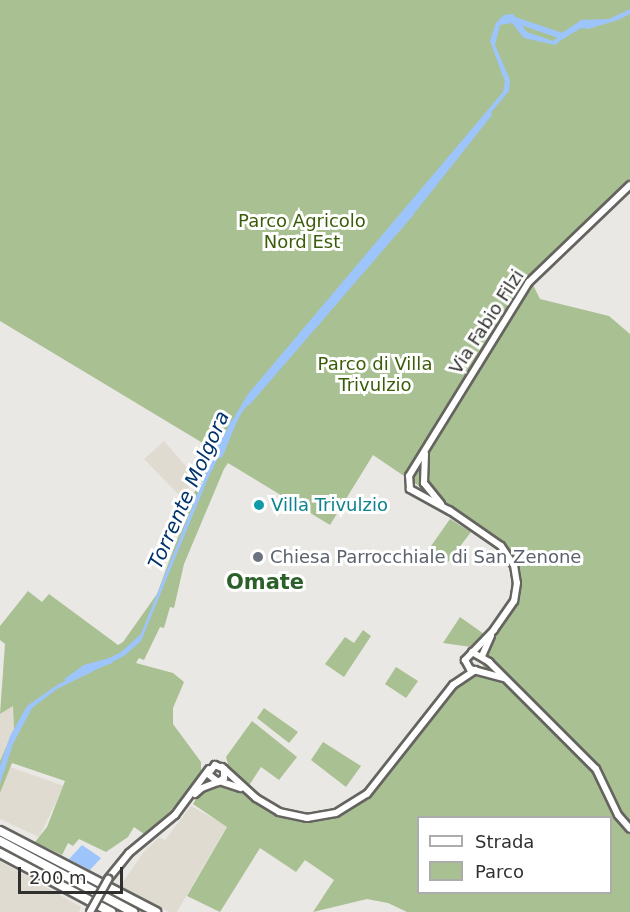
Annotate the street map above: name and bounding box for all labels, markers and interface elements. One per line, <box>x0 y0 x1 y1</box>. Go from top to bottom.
park label: Parco Agricolo Nord Est <box>238 211 366 254</box>
street label: Via Fabio Filzi <box>445 266 529 378</box>
park label: Parco di Villa Trivulzio <box>318 354 432 397</box>
water label: Torrente Molgora <box>143 407 235 573</box>
place label: Villa Trivulzio <box>271 494 388 516</box>
marker: Villa Trivulzio <box>252 498 266 512</box>
place label: Chiesa Parrocchiale di San Zenone <box>270 546 581 568</box>
marker: Chiesa Parrocchiale di San Zenone <box>251 550 265 564</box>
district label: Omate <box>226 569 304 595</box>
legend <box>417 816 612 894</box>
text: Strada <box>475 831 534 852</box>
scale bar <box>21 855 126 893</box>
text: Parco <box>475 861 524 882</box>
text: 200 m <box>29 867 87 888</box>

